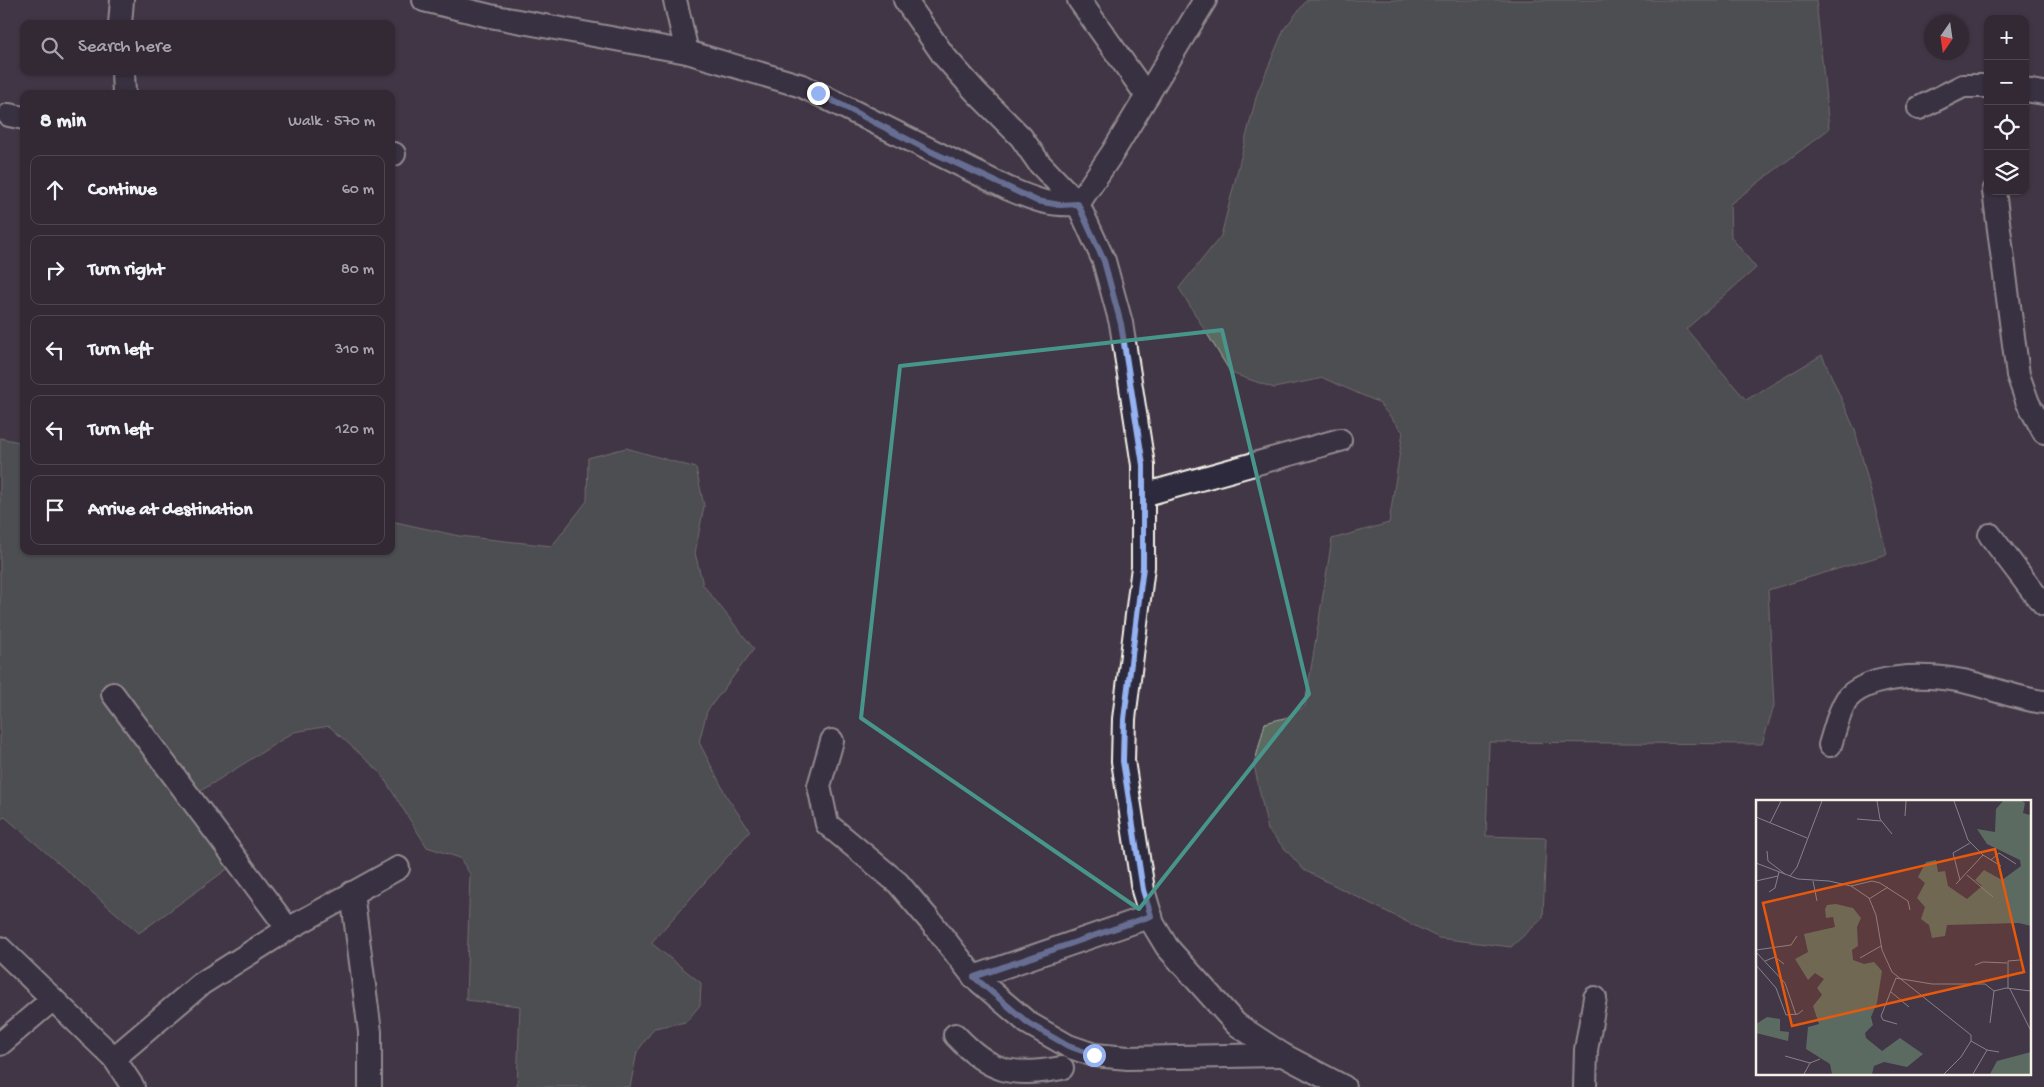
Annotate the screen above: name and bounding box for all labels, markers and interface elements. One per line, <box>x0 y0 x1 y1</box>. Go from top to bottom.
north arrow <box>1924 15 1969 60</box>
map controls <box>1984 15 2029 195</box>
button: + <box>1984 15 2029 60</box>
search box <box>20 20 395 75</box>
icon: search <box>38 34 66 62</box>
text: Search here <box>78 36 172 59</box>
button: − <box>1984 60 2029 105</box>
route end <box>807 82 830 105</box>
button: locate <box>1984 105 2029 150</box>
text: 8 min <box>40 110 86 135</box>
text: Walk · 570 m <box>288 113 375 132</box>
button: layers <box>1984 150 2029 195</box>
icon: ahead <box>41 176 69 204</box>
text: Continue <box>88 179 157 202</box>
text: 60 m <box>342 181 374 200</box>
icon: right <box>41 256 69 284</box>
text: Turn right <box>88 259 164 282</box>
text: 80 m <box>341 261 374 280</box>
icon: left <box>41 336 69 364</box>
text: Turn left <box>88 339 152 362</box>
text: 310 m <box>335 341 374 360</box>
icon: left <box>41 416 69 444</box>
text: Turn left <box>88 419 152 442</box>
text: 120 m <box>335 421 374 440</box>
icon: arrive <box>41 496 69 524</box>
text: Arrive at destination <box>88 499 252 522</box>
inset map <box>1756 800 2032 1074</box>
route start <box>1083 1044 1106 1067</box>

